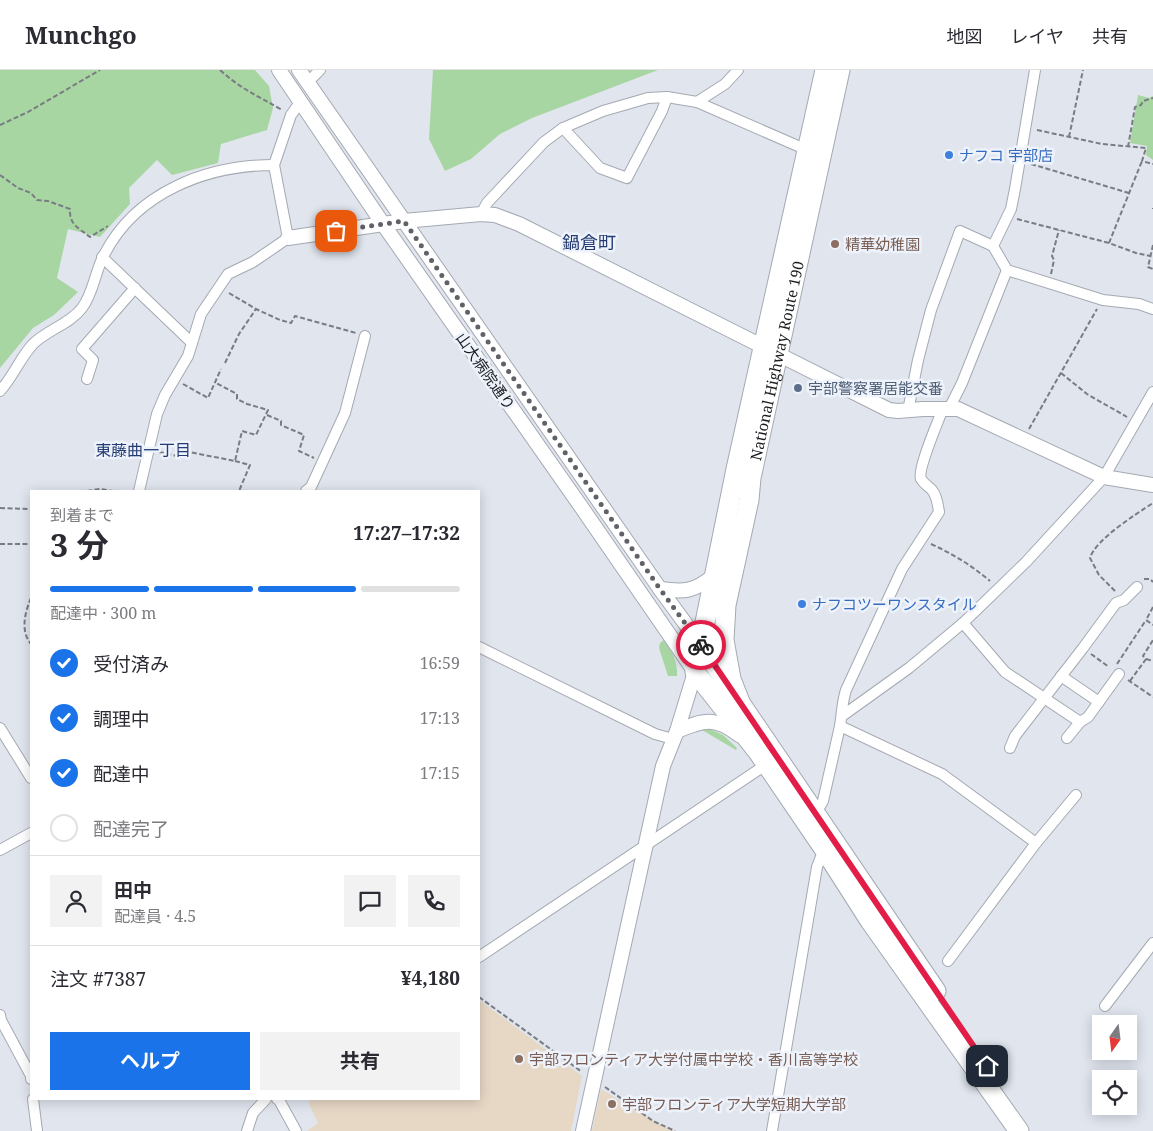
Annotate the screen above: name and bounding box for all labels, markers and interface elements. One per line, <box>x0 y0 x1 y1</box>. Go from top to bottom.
text: Munchgo <box>25 18 137 51</box>
text: 地図 <box>947 24 983 48</box>
text: レイヤ <box>1011 24 1064 48</box>
text: 共有 <box>1092 24 1128 48</box>
place label: ナフコ 宇部店 <box>959 145 1053 165</box>
marker: ナフコ 宇部店 <box>943 149 955 161</box>
pin <box>315 210 357 252</box>
icon: bag <box>322 217 350 245</box>
district label: 鍋倉町 <box>562 230 616 254</box>
place label: 精華幼稚園 <box>845 234 920 254</box>
marker: 精華幼稚園 <box>829 238 841 250</box>
street label: National Highway Route 190 <box>745 259 808 462</box>
street label: 山大病院通り <box>452 328 520 414</box>
place label: 宇部警察署居能交番 <box>808 378 943 398</box>
marker: 宇部警察署居能交番 <box>792 382 804 394</box>
district label: 東藤曲一丁目 <box>95 439 191 461</box>
text: 到着まで <box>50 504 114 526</box>
text: 17:27–17:32 <box>353 520 460 546</box>
text: 3 分 <box>50 523 108 566</box>
place label: ナフコツーワンスタイル <box>812 594 977 614</box>
marker: ナフコツーワンスタイル <box>796 598 808 610</box>
text: 配達中 · 300 m <box>50 602 156 624</box>
courier <box>676 620 726 670</box>
icon: bike <box>687 631 715 659</box>
icon: check <box>50 649 78 677</box>
text: 受付済み <box>93 651 169 677</box>
text: 16:59 <box>420 652 460 674</box>
icon: check <box>50 704 78 732</box>
text: 調理中 <box>93 706 150 732</box>
text: 17:13 <box>420 707 460 729</box>
icon: check <box>50 759 78 787</box>
text: 配達中 <box>93 761 150 787</box>
text: 17:15 <box>420 762 460 784</box>
text: 配達完了 <box>93 816 169 842</box>
button: person <box>50 875 102 927</box>
button: chat <box>344 875 396 927</box>
button: phone <box>408 875 460 927</box>
text: 田中 <box>114 877 152 903</box>
text: 配達員 · 4.5 <box>114 905 196 927</box>
text: ¥4,180 <box>401 965 460 991</box>
text: 注文 #7387 <box>50 966 146 992</box>
north arrow <box>1092 1015 1138 1060</box>
map controls <box>1092 1015 1137 1115</box>
button: ヘルプ <box>50 1032 250 1090</box>
button: 共有 <box>260 1032 460 1090</box>
pin <box>966 1045 1008 1087</box>
place label: 宇部フロンティア大学付属中学校・香川高等学校 <box>529 1049 858 1069</box>
icon: home <box>973 1052 1001 1080</box>
marker: 宇部フロンティア大学付属中学校・香川高等学校 <box>513 1053 525 1065</box>
button: locate <box>1092 1070 1137 1115</box>
place label: 宇部フロンティア大学短期大学部 <box>622 1094 846 1114</box>
marker: 宇部フロンティア大学短期大学部 <box>606 1098 618 1110</box>

